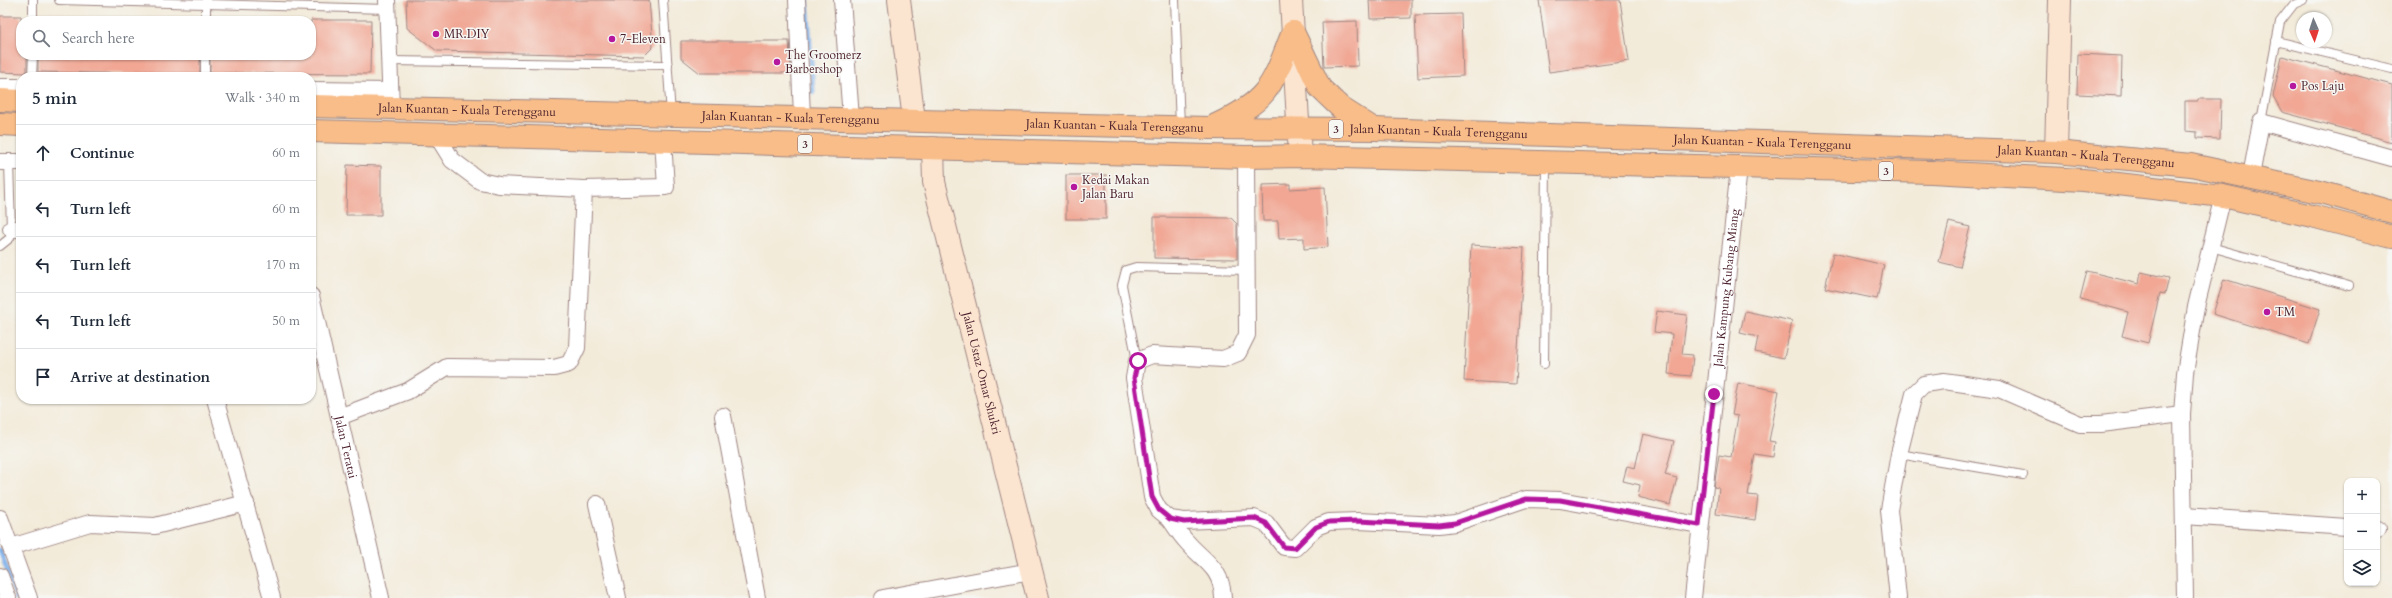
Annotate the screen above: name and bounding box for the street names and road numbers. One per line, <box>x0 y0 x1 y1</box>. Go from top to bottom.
street label: Jalan Kuantan - Kuala Terengganu <box>376 100 557 120</box>
street label: Jalan Kuantan - Kuala Terengganu <box>700 108 880 128</box>
street label: Jalan Kuantan - Kuala Terengganu <box>1024 115 1204 136</box>
road number: 3 <box>1329 120 1343 138</box>
street label: Jalan Kuantan - Kuala Terengganu <box>1348 121 1528 142</box>
street label: Jalan Kuantan - Kuala Terengganu <box>1671 131 1852 153</box>
road number: 3 <box>798 135 812 153</box>
street label: Jalan Kuantan - Kuala Terengganu <box>1995 142 2176 171</box>
road number: 3 <box>1879 162 1893 180</box>
street label: Jalan Kampung Kubang Miang <box>1710 208 1743 370</box>
street label: Jalan Ustaz Omar Shukri <box>958 308 1005 437</box>
street label: Jalan Teratai <box>331 412 361 480</box>

